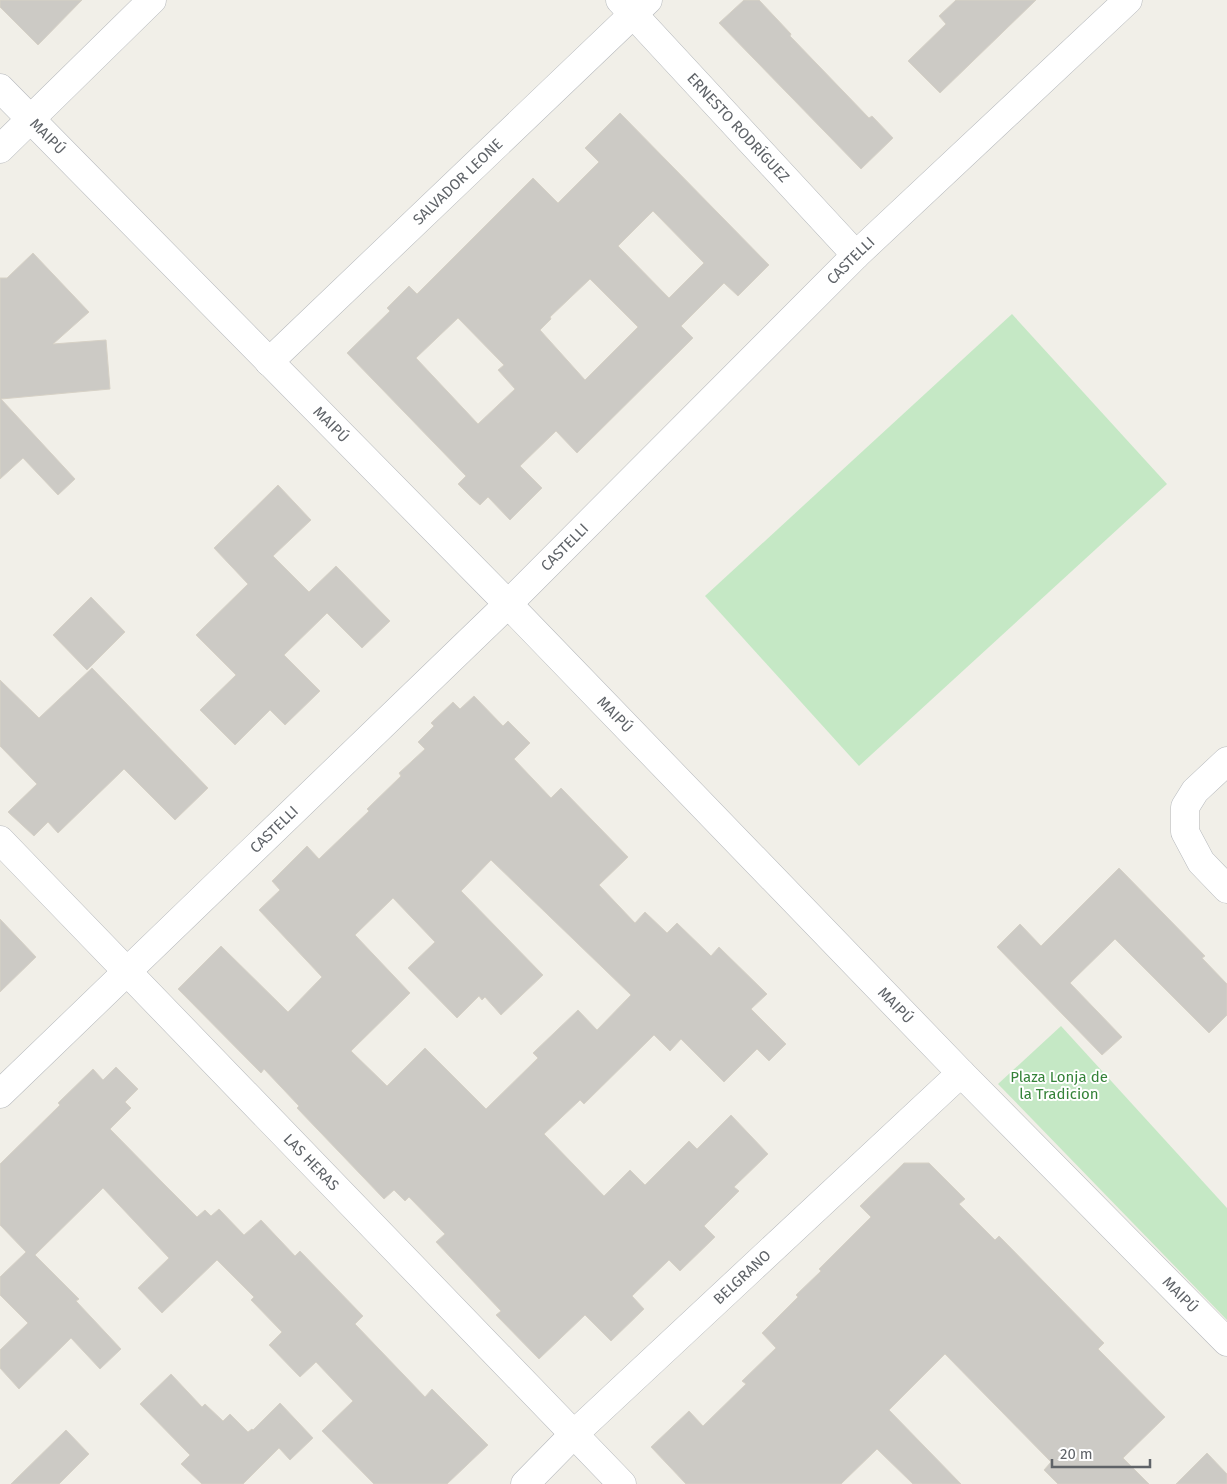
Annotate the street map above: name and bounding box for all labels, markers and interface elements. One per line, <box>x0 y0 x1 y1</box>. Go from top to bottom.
street label: ERNESTO RODRÍGUEZ <box>683 69 793 186</box>
street label: MAIPÚ <box>26 115 69 158</box>
street label: SALVADOR LEONE <box>409 135 506 229</box>
street label: CASTELLI <box>823 233 878 288</box>
street label: MAIPÚ <box>310 403 353 446</box>
street label: CASTELLI <box>537 520 592 575</box>
street label: MAIPÚ <box>593 693 636 737</box>
street label: CASTELLI <box>246 802 302 857</box>
street label: MAIPÚ <box>874 983 917 1027</box>
park label: Plaza Lonja de la Tradicion <box>1010 1068 1108 1103</box>
street label: LAS HERAS <box>280 1130 343 1195</box>
street label: BELGRANO <box>710 1246 775 1308</box>
street label: MAIPÚ <box>1159 1273 1202 1316</box>
scale bar <box>1052 1436 1150 1468</box>
text: 20 m <box>1060 1445 1093 1463</box>

